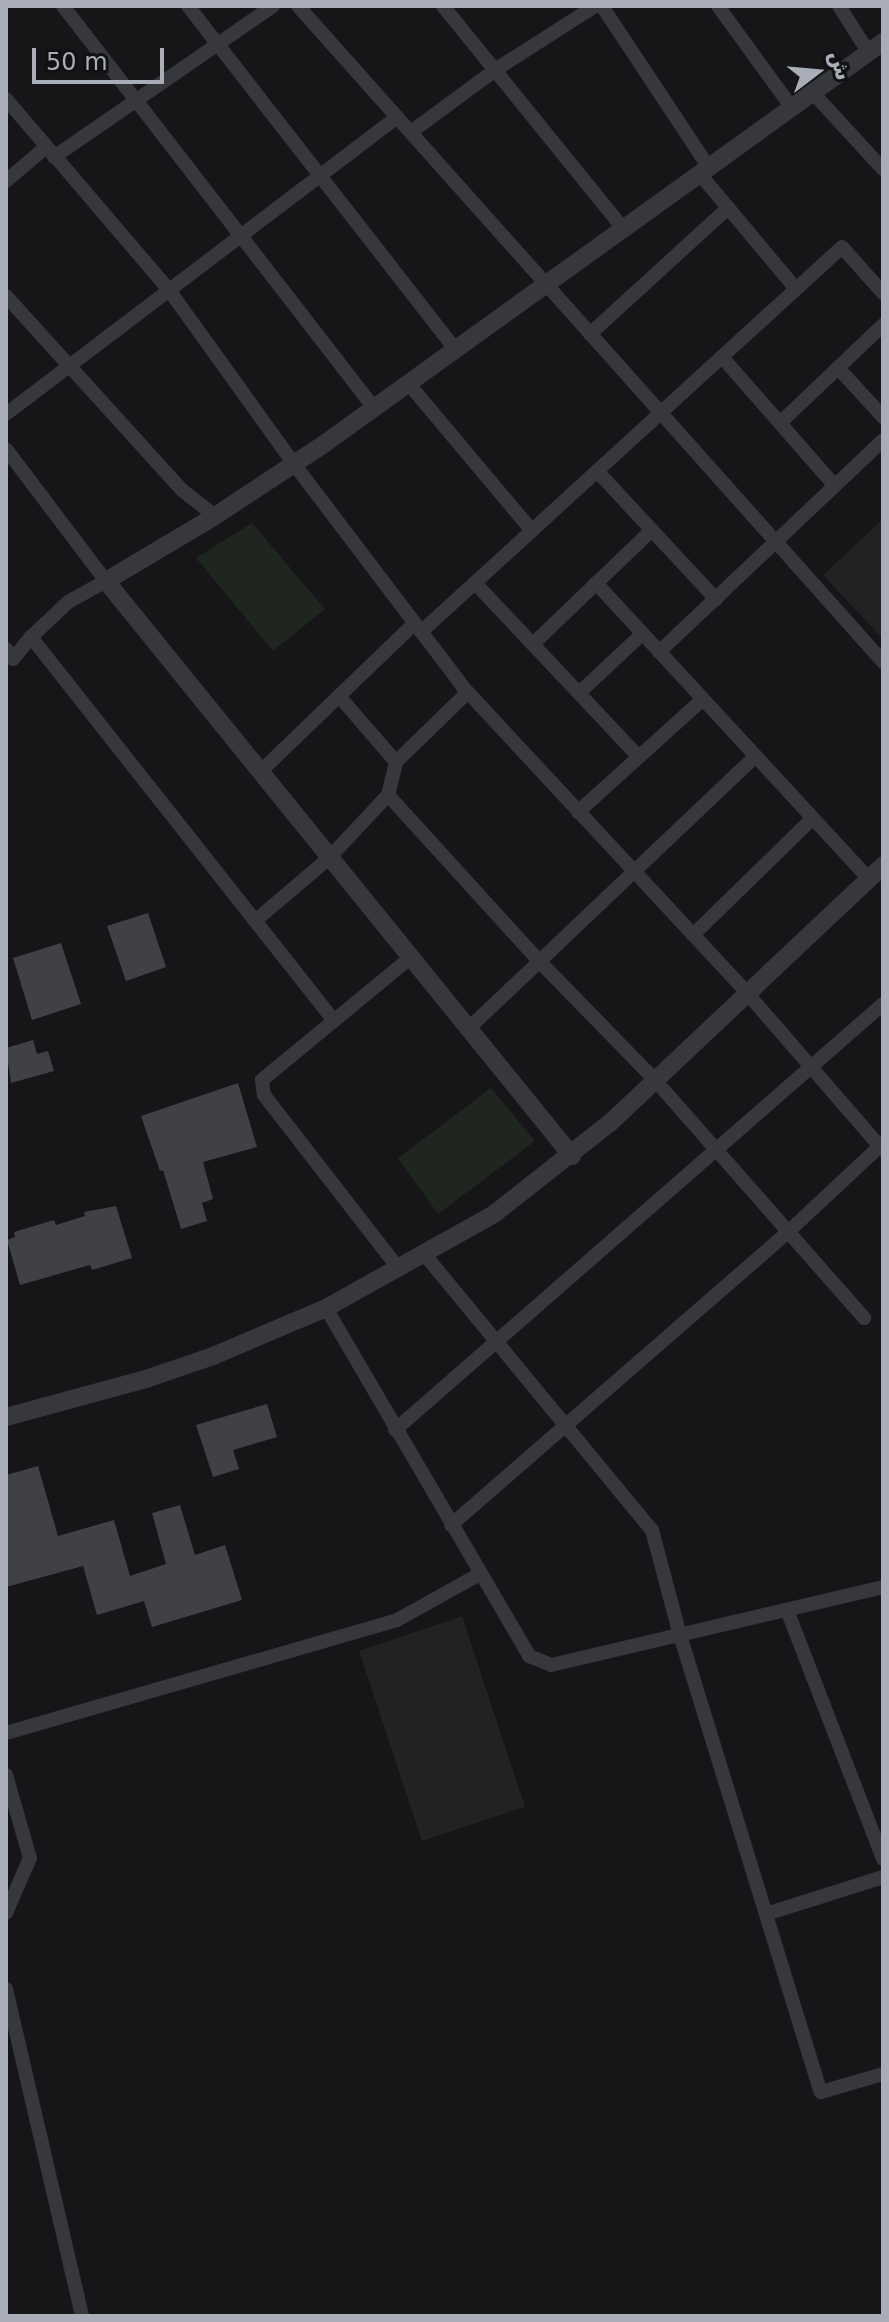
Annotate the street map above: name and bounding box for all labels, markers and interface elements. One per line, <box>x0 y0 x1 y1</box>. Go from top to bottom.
scale bar <box>36 32 168 82</box>
north arrow <box>777 32 857 112</box>
text: ش <box>824 47 857 83</box>
text: 50 m <box>46 48 108 76</box>

